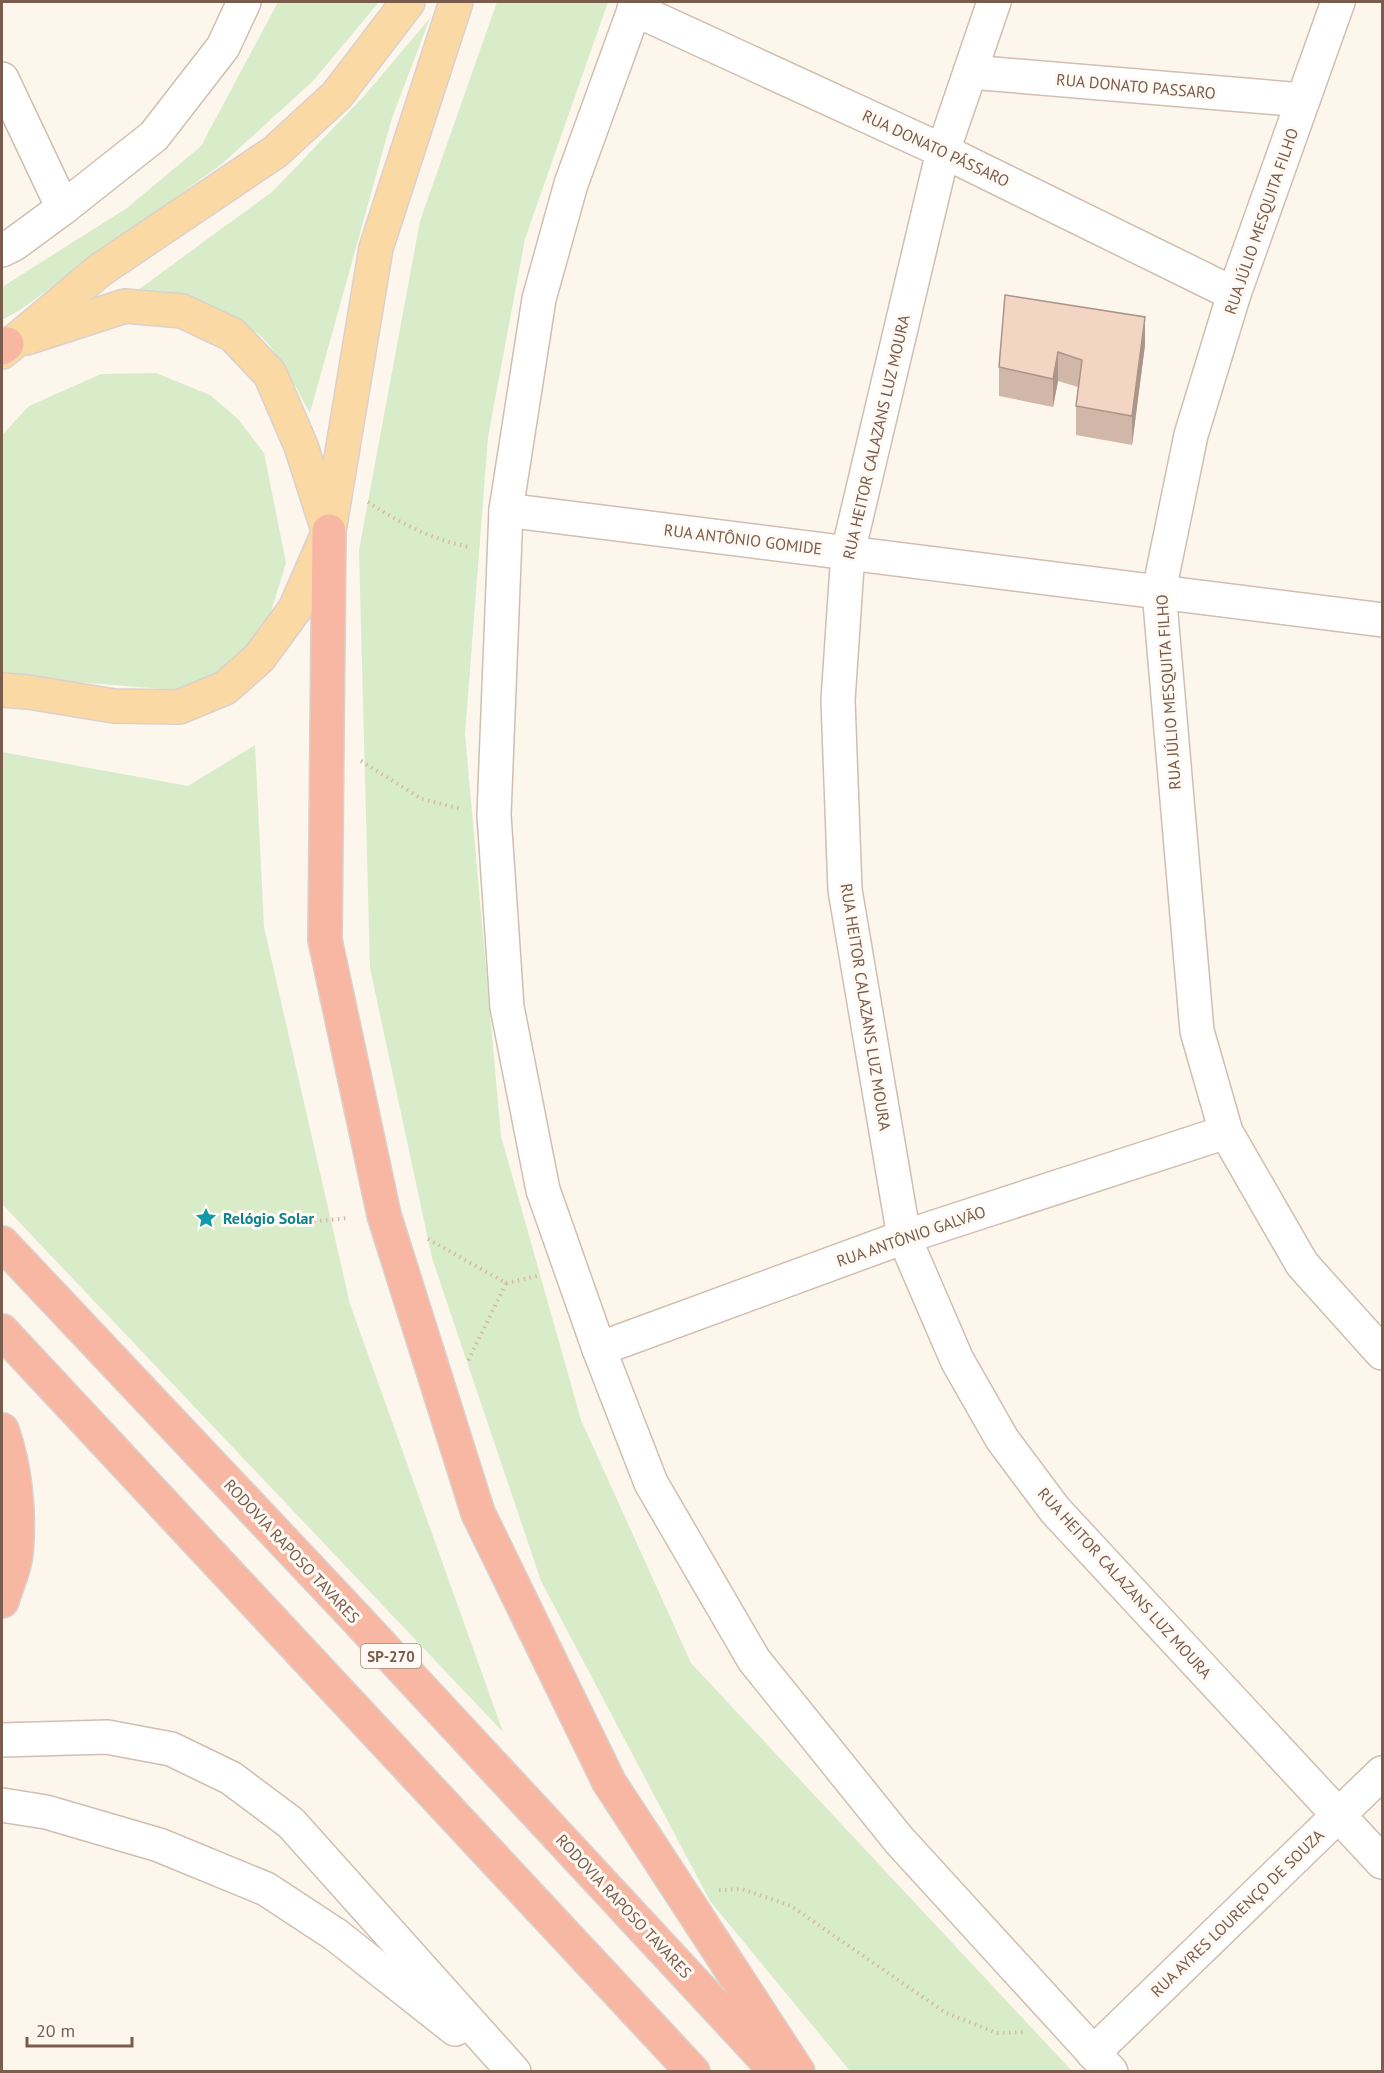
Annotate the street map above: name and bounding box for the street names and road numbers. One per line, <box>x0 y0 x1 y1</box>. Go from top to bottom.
street label: RUA DONATO PASSARO <box>1055 69 1217 103</box>
street label: RUA DONATO PÁSSARO <box>859 105 1013 191</box>
street label: RUA JÚLIO MESQUITA FILHO <box>1220 125 1302 317</box>
street label: RUA HEITOR CALAZANS LUZ MOURA <box>838 312 914 561</box>
street label: RUA ANTÔNIO GOMIDE <box>663 519 823 559</box>
street label: RUA JÚLIO MESQUITA FILHO <box>1151 594 1185 790</box>
street label: RUA HEITOR CALAZANS LUZ MOURA <box>837 882 896 1133</box>
street label: RUA ANTÔNIO GALVÃO <box>834 1201 988 1271</box>
street label: RODOVIA RAPOSO TAVARES <box>220 1475 364 1627</box>
street label: RUA HEITOR CALAZANS LUZ MOURA <box>1034 1483 1217 1683</box>
road number: SP-270 <box>361 1644 421 1668</box>
street label: RUA AYRES LOURENÇO DE SOUZA <box>1146 1824 1328 2001</box>
street label: RODOVIA RAPOSO TAVARES <box>552 1830 696 1982</box>

